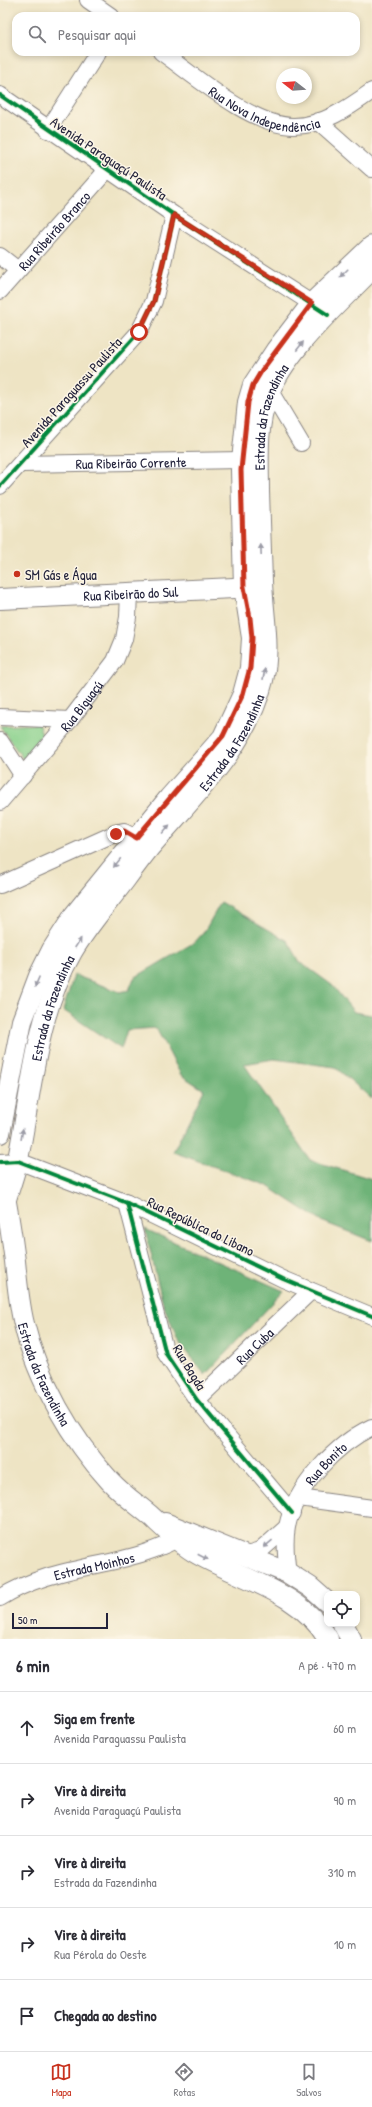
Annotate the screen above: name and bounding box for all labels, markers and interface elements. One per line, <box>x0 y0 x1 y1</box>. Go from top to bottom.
search box <box>12 12 360 56</box>
icon: search <box>26 23 48 45</box>
text: Pesquisar aqui <box>58 24 136 45</box>
north arrow <box>276 68 312 104</box>
street label: Rua Nova Independência <box>205 81 323 136</box>
street label: Avenida Paraguaçú Paulista <box>46 112 171 205</box>
street label: Rua Ribeirão Branco <box>13 186 94 274</box>
one-way arrow <box>339 268 349 278</box>
route start <box>130 323 148 341</box>
street label: Avenida Paraguassu Paulista <box>16 332 127 452</box>
one-way arrow <box>295 341 304 352</box>
street label: Estrada da Fazendinha <box>249 359 292 470</box>
street label: Rua Ribeirão Corrente <box>75 451 187 473</box>
one-way arrow <box>258 543 264 556</box>
place label: SM Gás e Água <box>25 565 97 585</box>
marker: SM Gás e Água <box>12 569 22 579</box>
street label: Rua Ribeirão do Sul <box>83 581 179 605</box>
one-way arrow <box>261 668 267 680</box>
street label: Rua Biguaçú <box>55 676 107 735</box>
street label: Estrada da Fazendinha <box>194 691 268 794</box>
one-way arrow <box>161 824 170 834</box>
route end <box>107 825 125 843</box>
one-way arrow <box>112 857 121 868</box>
one-way arrow <box>74 938 82 948</box>
street label: Estrada da Fazendinha <box>26 951 78 1062</box>
one-way arrow <box>34 976 40 987</box>
one-way arrow <box>19 1128 25 1140</box>
street label: Rua República do Libano <box>144 1192 258 1261</box>
street label: Estrada da Fazendinha <box>14 1320 76 1429</box>
street label: Rua Cuba <box>231 1323 277 1368</box>
street label: Rua Bagda <box>168 1340 211 1394</box>
street label: Rua Bonito <box>300 1437 351 1488</box>
one-way arrow <box>263 1539 273 1548</box>
street label: Estrada Moinhos <box>52 1547 136 1584</box>
one-way arrow <box>198 1554 209 1560</box>
map controls <box>324 1591 360 1627</box>
button: locate <box>324 1591 360 1627</box>
scale bar <box>12 1611 108 1630</box>
text: 50 m <box>18 1613 38 1627</box>
text: 6 min <box>16 1654 50 1677</box>
text: A pé · 470 m <box>298 1656 356 1674</box>
text: Siga em frente <box>54 1708 135 1729</box>
icon: ahead <box>16 1717 38 1739</box>
text: 60 m <box>333 1719 356 1737</box>
text: Avenida Paraguassu Paulista <box>54 1729 186 1747</box>
text: Vire à direita <box>54 1780 126 1801</box>
icon: right <box>16 1789 38 1811</box>
text: 90 m <box>334 1791 356 1809</box>
text: Avenida Paraguaçú Paulista <box>54 1801 181 1819</box>
text: Vire à direita <box>54 1852 126 1873</box>
icon: right <box>16 1861 38 1883</box>
text: 310 m <box>328 1863 356 1881</box>
text: Estrada da Fazendinha <box>54 1873 157 1891</box>
text: Vire à direita <box>54 1924 126 1945</box>
icon: right <box>16 1933 38 1955</box>
text: 10 m <box>334 1935 356 1953</box>
text: Rua Pérola do Oeste <box>54 1945 147 1963</box>
icon: arrive <box>16 2005 38 2027</box>
text: Chegada ao destino <box>54 2005 157 2026</box>
tab: Mapa <box>50 2061 72 2099</box>
tab: Rotas <box>173 2061 195 2099</box>
tab: Salvos <box>296 2061 322 2099</box>

